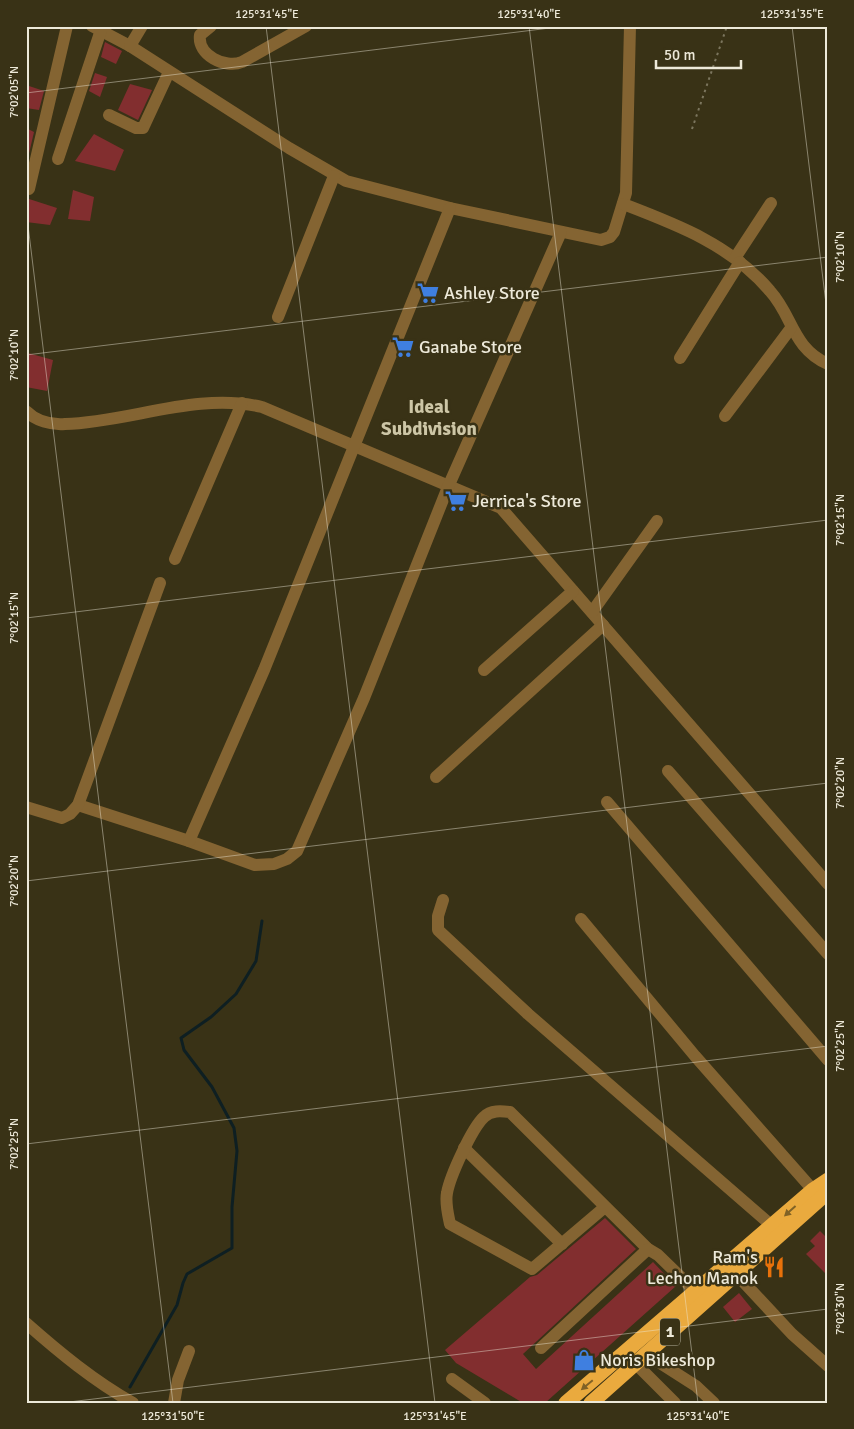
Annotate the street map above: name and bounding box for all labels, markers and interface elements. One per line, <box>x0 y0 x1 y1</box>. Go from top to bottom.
text: 125°31'45"E <box>235 7 299 22</box>
text: 125°31'40"E <box>497 7 561 22</box>
text: 125°31'35"E <box>760 7 824 22</box>
scale bar <box>656 38 742 70</box>
text: 50 m <box>664 46 695 64</box>
text: 7°02'05"N <box>7 66 22 118</box>
text: 7°02'10"N <box>833 231 848 283</box>
supermarket icon: Ashley Store <box>415 280 441 306</box>
place label: Ashley Store <box>444 282 540 304</box>
text: 7°02'10"N <box>7 329 22 381</box>
supermarket icon: Ganabe Store <box>390 334 416 360</box>
place label: Ganabe Store <box>419 336 522 358</box>
district label: Ideal Subdivision <box>381 395 477 441</box>
supermarket icon: Jerrica's Store <box>443 488 469 514</box>
place label: Jerrica's Store <box>472 490 581 512</box>
text: 7°02'15"N <box>833 494 848 546</box>
text: 7°02'15"N <box>7 592 22 644</box>
text: 7°02'20"N <box>833 757 848 809</box>
text: 7°02'20"N <box>7 855 22 907</box>
text: 7°02'25"N <box>833 1020 848 1072</box>
text: 7°02'25"N <box>7 1118 22 1170</box>
one-way arrow <box>783 1205 796 1216</box>
place label: Ram's Lechon Manok <box>647 1246 758 1289</box>
restaurant icon: Ram's Lechon Manok <box>761 1254 787 1280</box>
text: 7°02'30"N <box>833 1283 848 1335</box>
road number: 1 <box>660 1318 680 1345</box>
shop icon: Noris Bikeshop <box>571 1347 597 1373</box>
place label: Noris Bikeshop <box>600 1349 715 1371</box>
one-way arrow <box>581 1379 593 1390</box>
text: 125°31'50"E <box>141 1409 205 1424</box>
text: 125°31'45"E <box>403 1409 467 1424</box>
text: 125°31'40"E <box>666 1409 730 1424</box>

